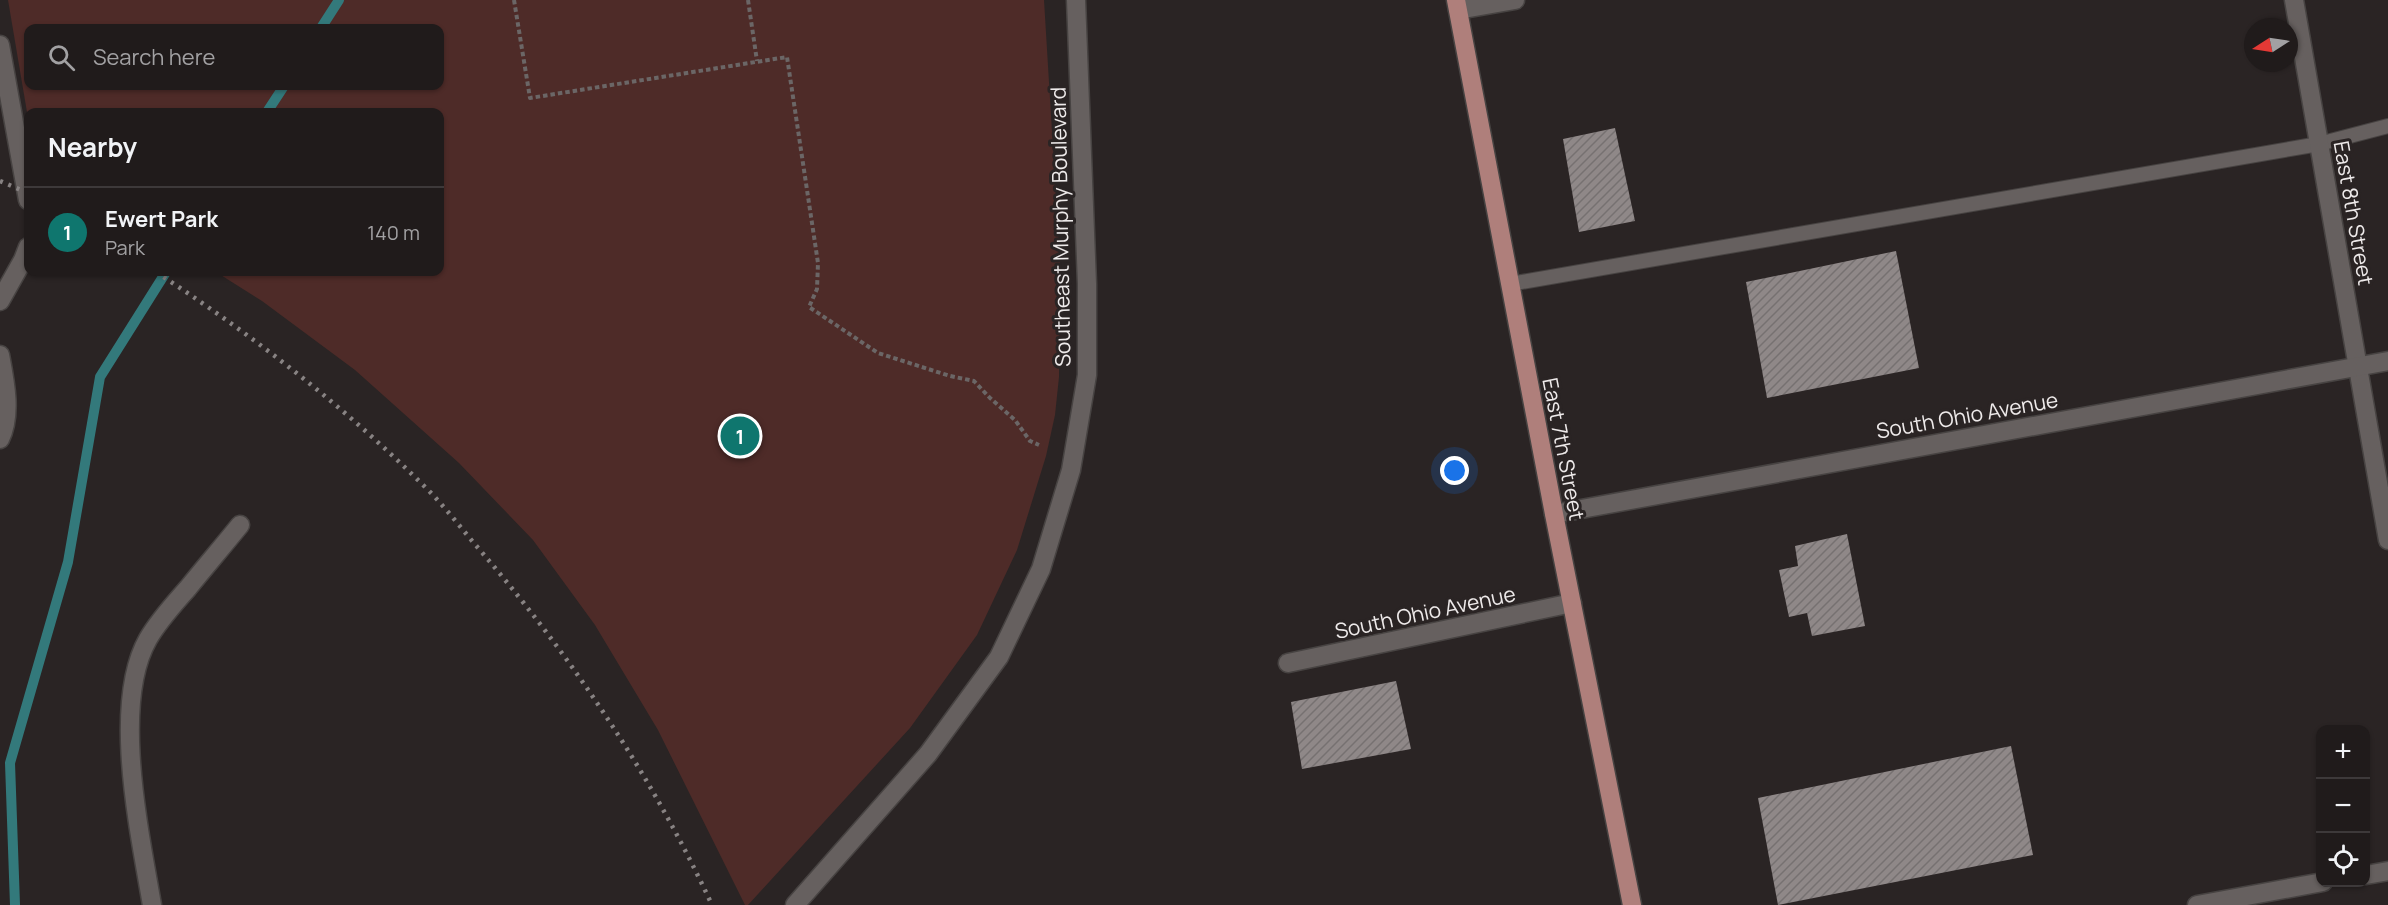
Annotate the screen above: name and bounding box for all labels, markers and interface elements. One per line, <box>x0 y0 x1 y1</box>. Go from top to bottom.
north arrow <box>2244 18 2298 72</box>
search box <box>24 24 444 90</box>
icon: search <box>45 41 78 74</box>
text: Search here <box>93 42 215 72</box>
street label: Southeast Murphy Boulevard <box>1044 87 1076 367</box>
text: Nearby <box>48 129 137 165</box>
street label: East 8th Street <box>2328 139 2380 287</box>
text: Ewert Park <box>105 204 218 234</box>
text: 1 <box>63 219 72 246</box>
text: 140 m <box>367 219 420 246</box>
text: Park <box>105 234 145 261</box>
street label: East 7th Street <box>1536 375 1592 523</box>
street label: South Ohio Avenue <box>1874 385 2060 445</box>
pin: 1 <box>720 414 760 458</box>
your location <box>1440 456 1469 485</box>
street label: South Ohio Avenue <box>1332 579 1518 645</box>
map controls <box>2316 725 2370 887</box>
button: + <box>2316 725 2370 779</box>
button: − <box>2316 779 2370 833</box>
button: locate <box>2316 833 2370 887</box>

